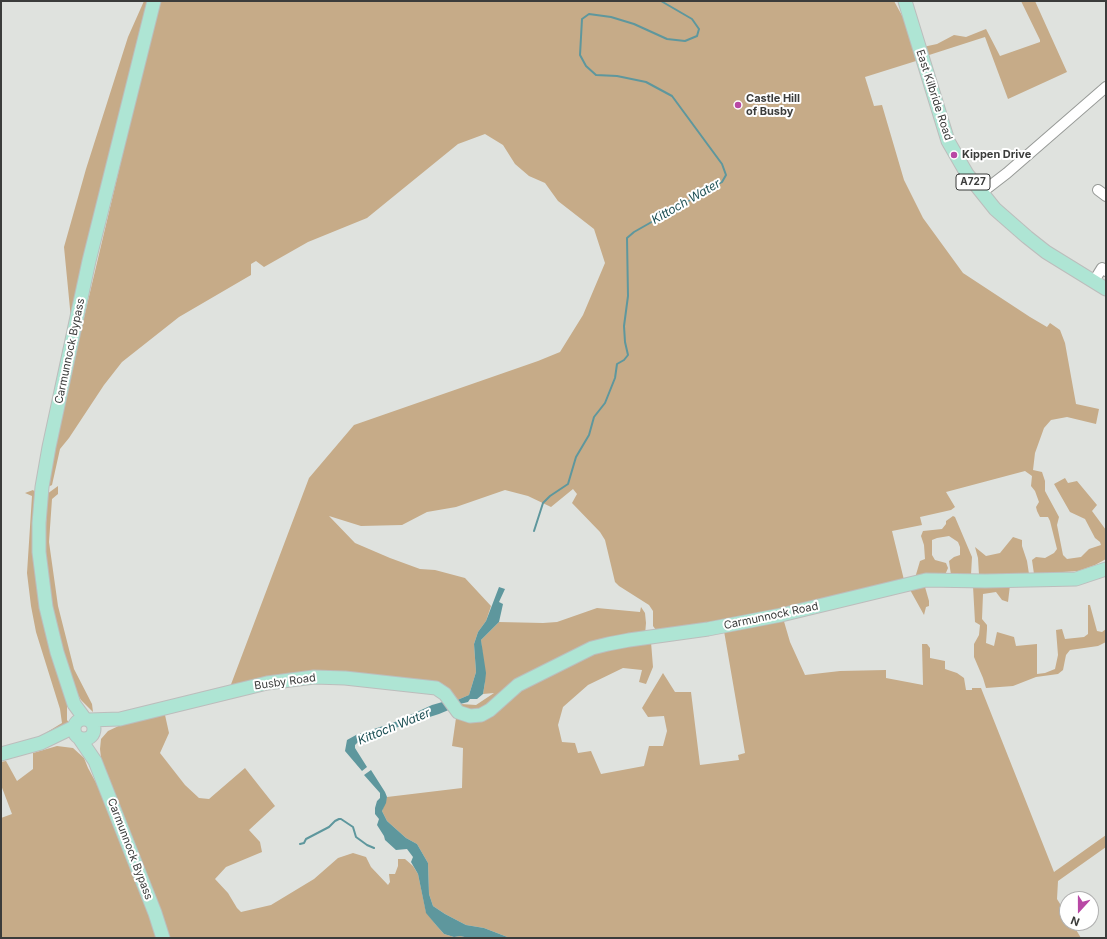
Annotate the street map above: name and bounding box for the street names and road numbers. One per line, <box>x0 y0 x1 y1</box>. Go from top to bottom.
street label: East Kilbride Road <box>913 48 955 142</box>
road number: A727 <box>956 174 990 190</box>
street label: Carmunnock Bypass <box>52 297 88 405</box>
street label: Carmunnock Road <box>723 600 819 632</box>
street label: Busby Road <box>253 671 317 693</box>
street label: Carmunnock Bypass <box>105 796 155 902</box>

